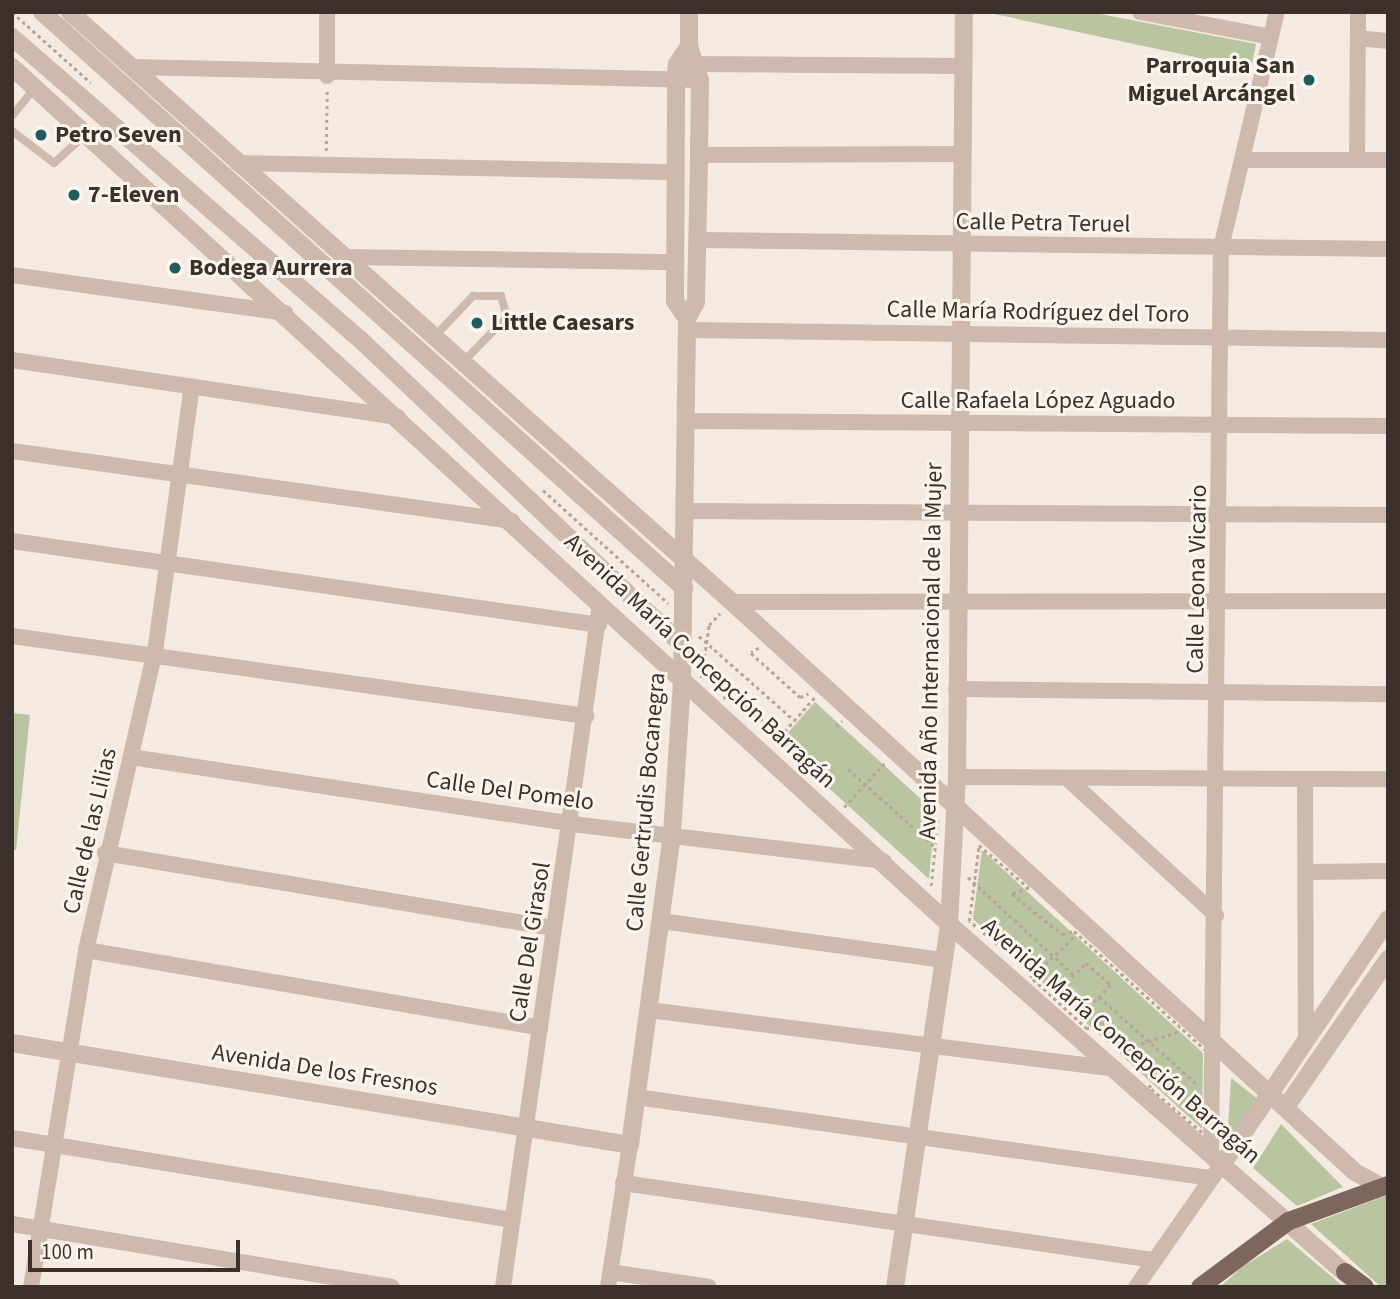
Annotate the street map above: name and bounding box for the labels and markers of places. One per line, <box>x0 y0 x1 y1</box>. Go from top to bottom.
place label: Parroquia San Miguel Arcángel <box>1127 52 1295 108</box>
marker: Parroquia San Miguel Arcángel <box>1301 72 1317 88</box>
place label: Petro Seven <box>55 121 182 149</box>
marker: Petro Seven <box>33 127 49 143</box>
place label: 7-Eleven <box>88 181 179 209</box>
marker: 7-Eleven <box>66 187 82 203</box>
place label: Bodega Aurrera <box>189 254 353 282</box>
marker: Bodega Aurrera <box>167 260 183 276</box>
place label: Little Caesars <box>491 309 634 337</box>
marker: Little Caesars <box>469 315 485 331</box>

